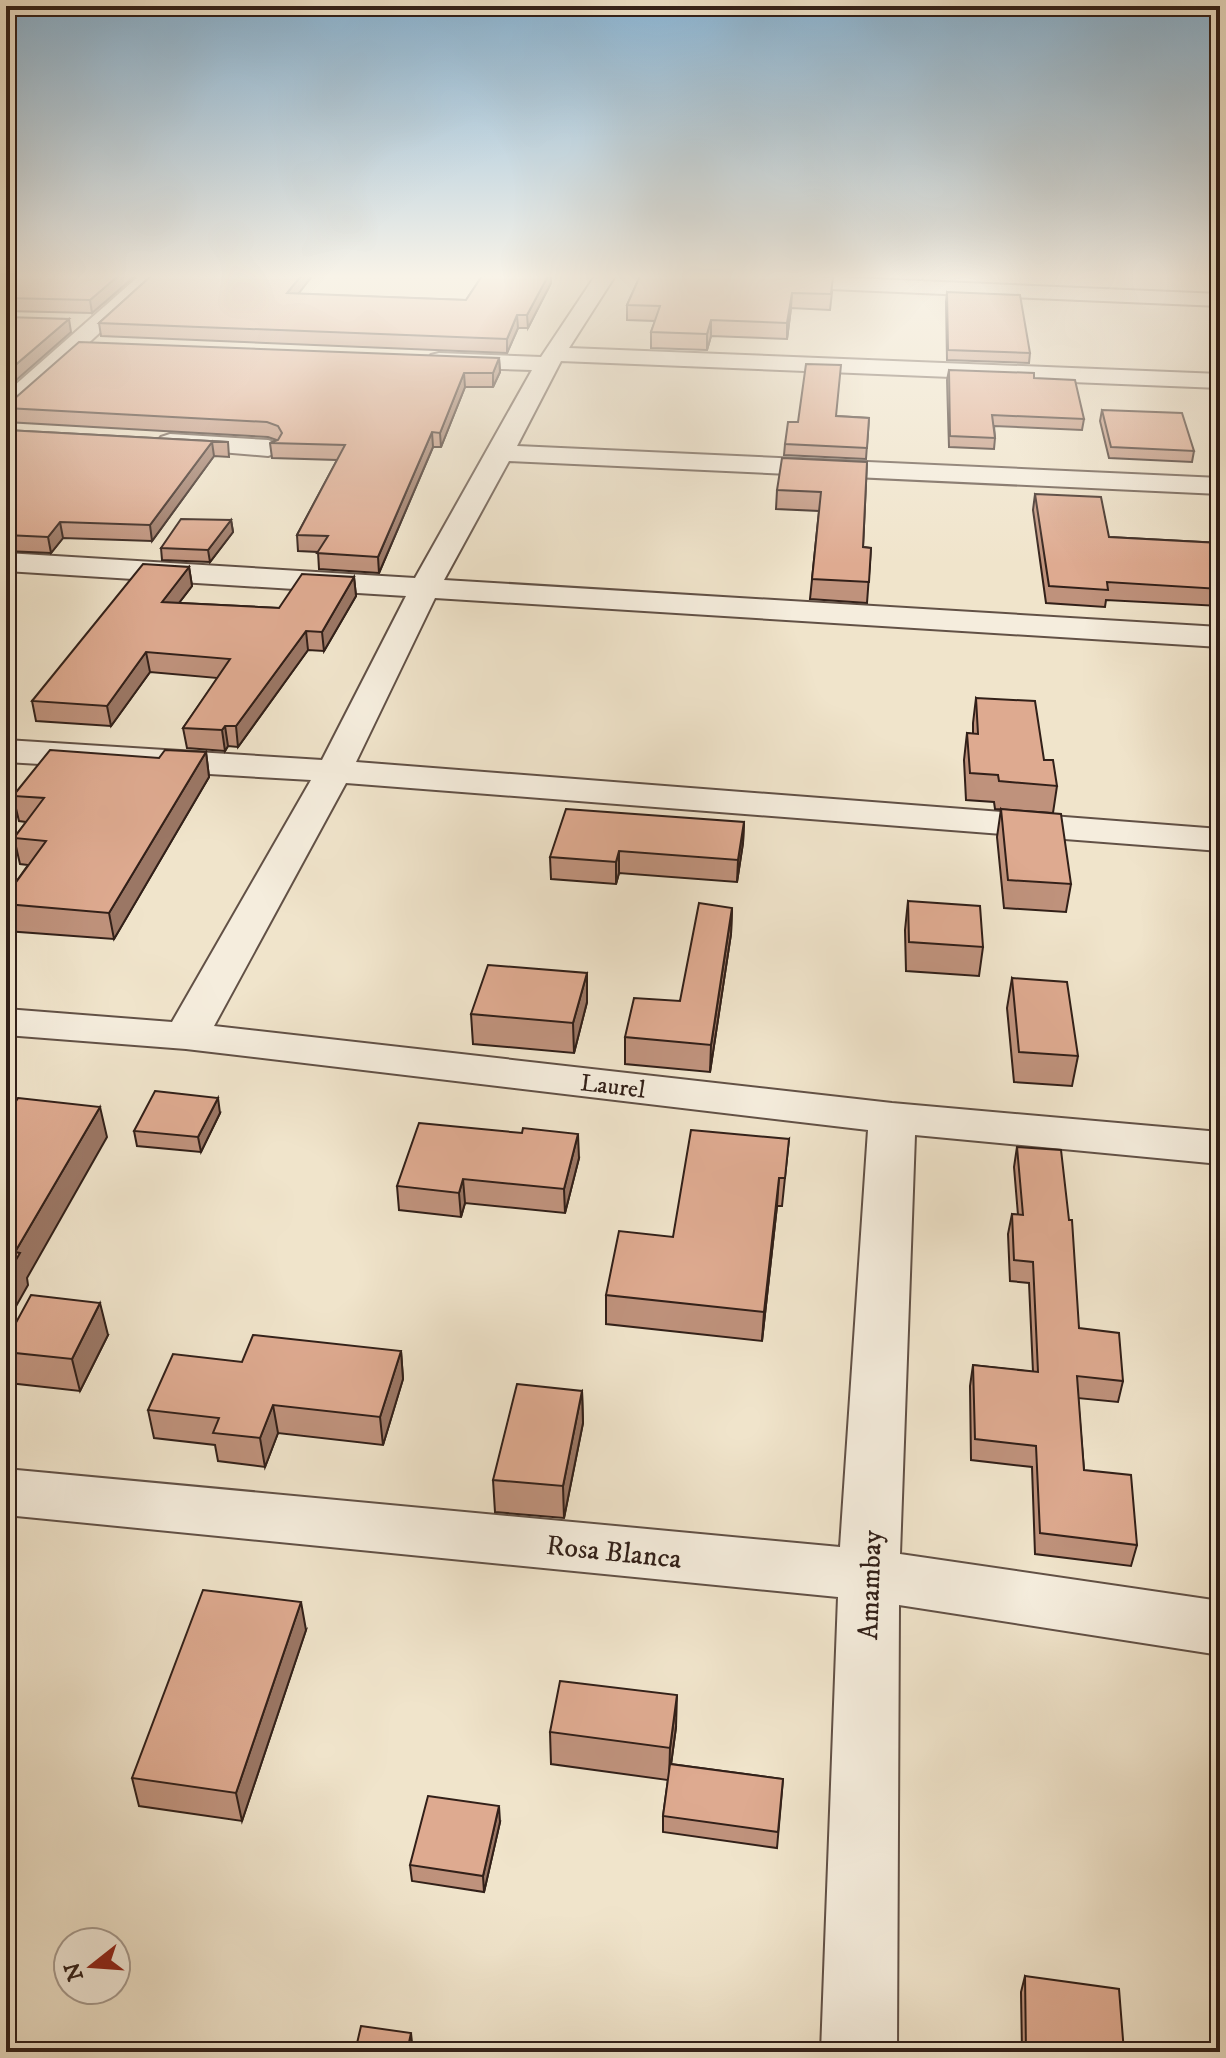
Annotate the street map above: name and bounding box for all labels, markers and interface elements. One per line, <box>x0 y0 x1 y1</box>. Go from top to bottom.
street label: Laurel <box>579 1068 648 1106</box>
street label: Rosa Blanca <box>545 1528 683 1577</box>
street label: Amambay <box>851 1529 890 1641</box>
north arrow <box>52 1926 132 2006</box>
text: N <box>59 1959 90 1984</box>

